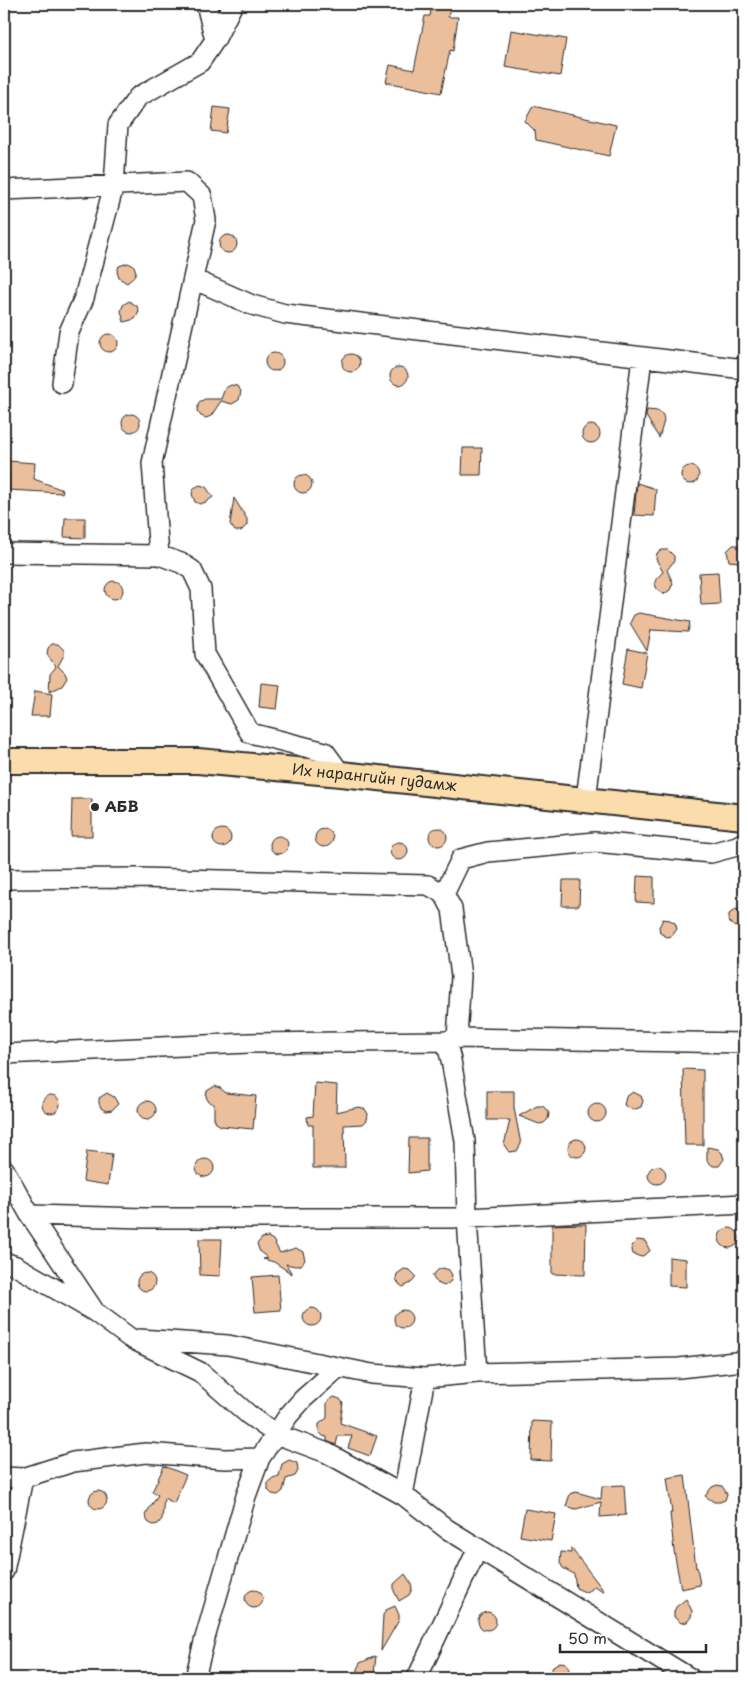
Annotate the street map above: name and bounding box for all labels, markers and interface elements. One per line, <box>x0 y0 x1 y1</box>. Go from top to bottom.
street label: Их нарангийн гудамж <box>291 757 458 796</box>
place label: АБВ <box>105 794 138 817</box>
marker: АБВ <box>89 801 101 813</box>
scale bar <box>560 1622 707 1654</box>
text: 50 m <box>568 1626 607 1649</box>

